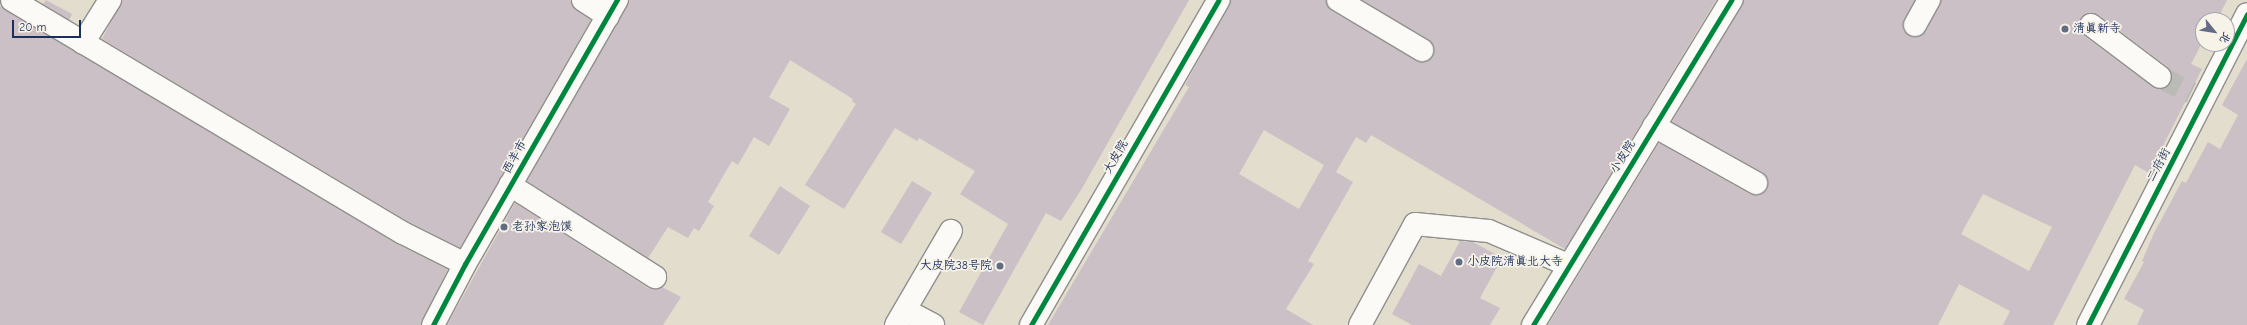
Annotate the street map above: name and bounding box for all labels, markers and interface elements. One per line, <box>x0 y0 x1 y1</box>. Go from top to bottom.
scale bar <box>14 12 83 38</box>
north arrow <box>2195 12 2235 52</box>
text: 20 m <box>19 20 47 34</box>
place label: 清真新寺 <box>2073 22 2121 36</box>
marker: 清真新寺 <box>2060 24 2070 34</box>
text: 北 <box>2217 30 2233 46</box>
street label: 西羊市 <box>500 138 530 176</box>
street label: 大皮院 <box>1101 138 1131 176</box>
street label: 小皮院 <box>1607 138 1639 176</box>
street label: 二府街 <box>2144 146 2174 184</box>
place label: 老孙家泡馍 <box>512 220 572 234</box>
marker: 老孙家泡馍 <box>499 222 509 232</box>
place label: 小皮院清真北大寺 <box>1467 255 1563 269</box>
marker: 小皮院清真北大寺 <box>1454 257 1464 267</box>
place label: 大皮院38号院 <box>920 259 992 273</box>
marker: 大皮院38号院 <box>995 261 1005 271</box>

